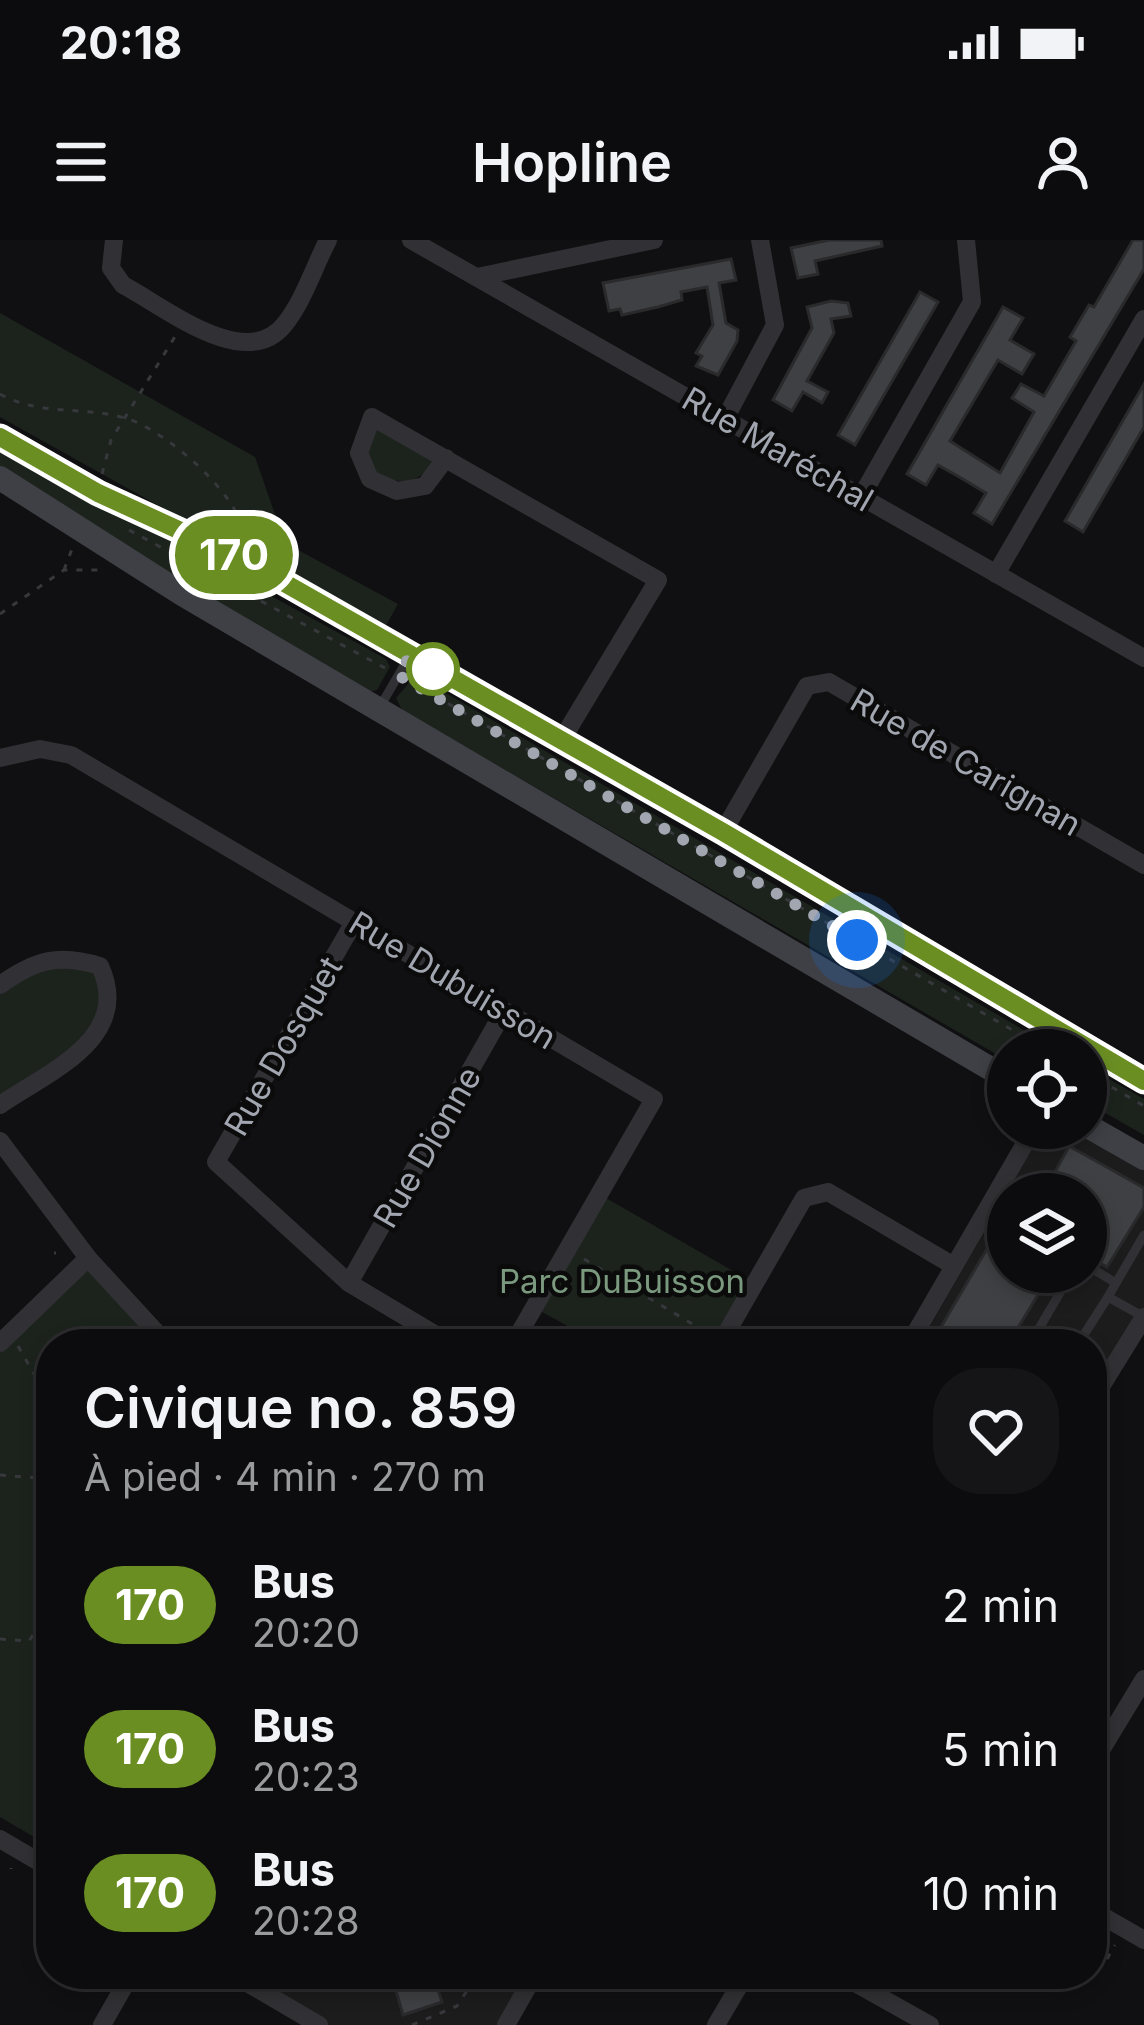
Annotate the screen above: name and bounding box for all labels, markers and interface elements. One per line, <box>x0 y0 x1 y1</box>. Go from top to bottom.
text: 20:18 <box>60 15 182 70</box>
icon: menu <box>48 129 114 195</box>
icon: person <box>1030 129 1096 195</box>
text: Hopline <box>472 130 672 195</box>
street label: Rue Maréchal <box>675 378 881 520</box>
line badge: 170 <box>165 516 303 594</box>
text: 170 <box>199 529 269 580</box>
unlabelled marker <box>408 644 458 694</box>
street label: Rue de Carignan <box>844 680 1088 844</box>
street label: Rue Dubuisson <box>342 902 564 1058</box>
your location <box>827 910 887 970</box>
street label: Rue Dosquet <box>216 949 350 1143</box>
map controls <box>987 1029 1107 1293</box>
button: locate <box>987 1029 1107 1149</box>
street label: Rue Dionne <box>365 1059 489 1235</box>
button: layers <box>987 1173 1107 1293</box>
park label: Parc DuBuisson <box>499 1261 745 1301</box>
button: heart <box>933 1368 1059 1494</box>
text: Civique no. 859 <box>84 1373 518 1442</box>
text: À pied · 4 min · 270 m <box>84 1453 486 1500</box>
text: Bus <box>252 1554 335 1609</box>
text: 2 min <box>942 1578 1059 1633</box>
text: 170 <box>115 1579 185 1630</box>
text: 20:20 <box>252 1609 360 1656</box>
text: Bus <box>252 1698 335 1753</box>
text: 5 min <box>942 1722 1059 1777</box>
text: 170 <box>115 1723 185 1774</box>
text: 20:23 <box>252 1753 360 1800</box>
text: Bus <box>252 1842 335 1897</box>
text: 10 min <box>923 1866 1059 1921</box>
text: 170 <box>115 1867 185 1918</box>
text: 20:28 <box>252 1897 360 1944</box>

